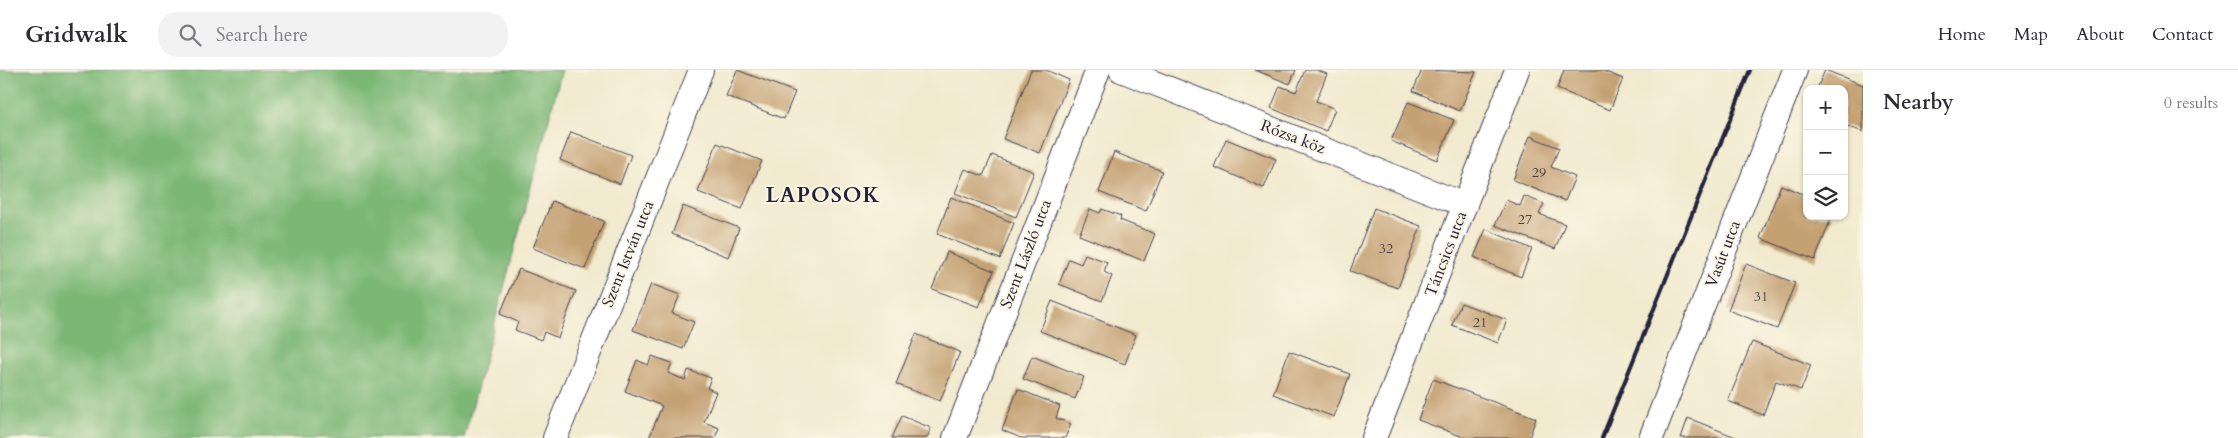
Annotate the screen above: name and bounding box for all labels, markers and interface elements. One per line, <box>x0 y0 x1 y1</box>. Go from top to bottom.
search box <box>158 12 508 57</box>
text: Gridwalk <box>25 18 128 51</box>
icon: search <box>176 21 204 49</box>
text: Search here <box>216 22 308 48</box>
text: Home <box>1938 22 1986 47</box>
text: Map <box>2014 22 2048 47</box>
text: About <box>2076 22 2124 47</box>
text: Contact <box>2152 22 2213 47</box>
map controls <box>1803 85 1848 220</box>
button: + <box>1803 85 1848 130</box>
text: Nearby <box>1883 88 1954 117</box>
text: 0 results <box>2164 92 2218 114</box>
street label: Rózsa köz <box>1257 115 1329 159</box>
button: − <box>1803 130 1848 175</box>
house number: 29 <box>1532 163 1546 182</box>
button: layers <box>1803 175 1848 220</box>
district label: LAPOSOK <box>765 181 881 210</box>
street label: Szent László utca <box>995 196 1057 312</box>
street label: Szent István utca <box>597 197 659 311</box>
street label: Táncsics utca <box>1420 208 1472 300</box>
house number: 27 <box>1518 210 1532 229</box>
street label: Vasút utca <box>1700 217 1746 291</box>
house number: 32 <box>1379 239 1393 258</box>
house number: 31 <box>1754 287 1768 306</box>
house number: 21 <box>1473 313 1487 332</box>

